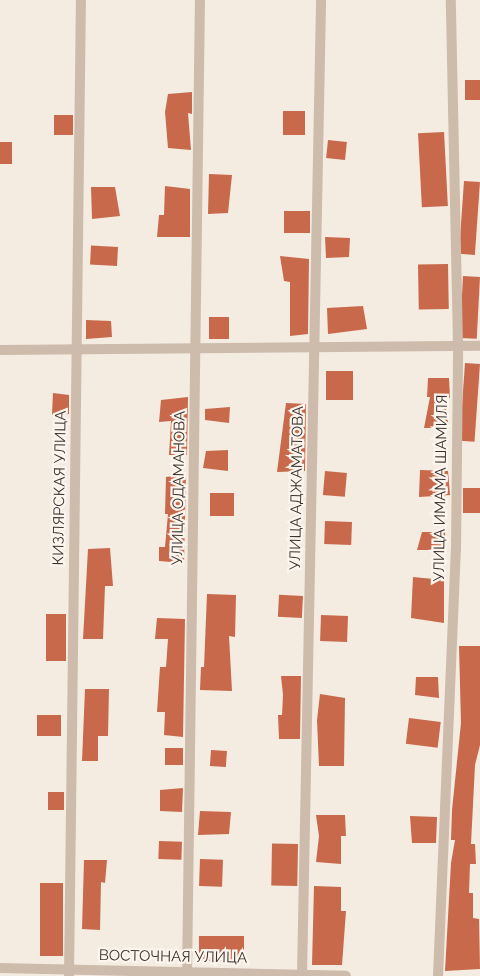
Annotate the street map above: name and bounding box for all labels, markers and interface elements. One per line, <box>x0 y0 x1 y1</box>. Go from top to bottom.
street label: УЛИЦА ИМАМА ШАМИЛЯ <box>430 394 452 582</box>
street label: УЛИЦА АДЖАМАТОВА <box>287 405 307 571</box>
street label: КИЗЛЯРСКАЯ УЛИЦА <box>50 410 70 566</box>
street label: УЛИЦА ОДАМАНОВА <box>169 411 189 565</box>
street label: ВОСТОЧНАЯ УЛИЦА <box>99 947 247 967</box>

